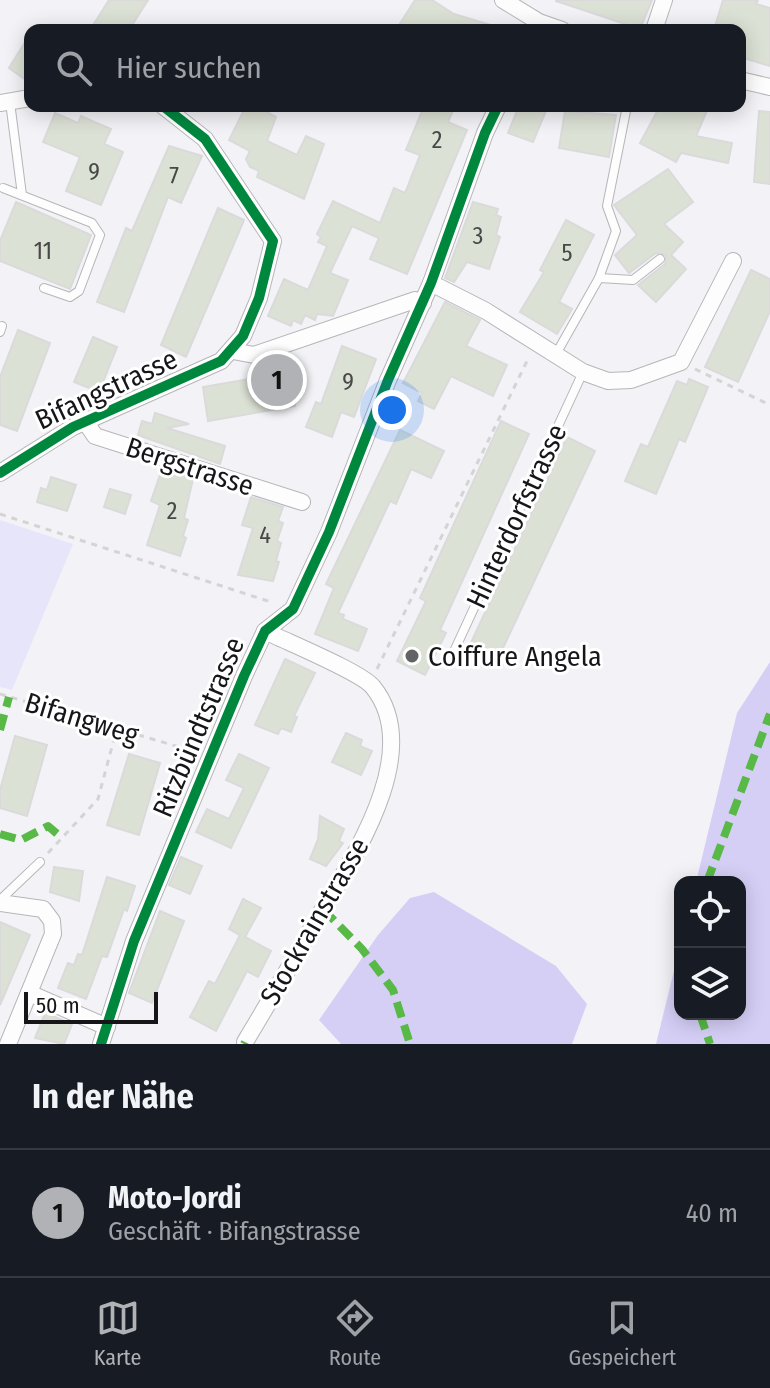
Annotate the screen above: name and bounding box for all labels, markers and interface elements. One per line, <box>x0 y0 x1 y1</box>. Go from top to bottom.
search box <box>24 24 746 112</box>
icon: search <box>52 46 96 90</box>
text: Hier suchen <box>116 50 262 86</box>
house number: 2 <box>432 126 442 154</box>
house number: 9 <box>88 158 100 186</box>
house number: 7 <box>169 162 179 190</box>
house number: 3 <box>473 222 483 250</box>
house number: 11 <box>34 237 52 265</box>
house number: 5 <box>561 239 573 267</box>
street label: Bifangstrasse <box>30 342 182 437</box>
pin: 1 <box>251 350 303 410</box>
house number: 9 <box>342 368 354 396</box>
your location <box>372 390 412 430</box>
street label: Hinterdorfstrasse <box>459 419 574 614</box>
street label: Bergstrasse <box>122 430 258 503</box>
house number: 2 <box>167 497 177 525</box>
house number: 4 <box>259 521 271 549</box>
street label: Ritzbündtstrasse <box>146 632 251 822</box>
place label: Coiffure Angela <box>428 640 602 673</box>
marker: Coiffure Angela <box>403 647 421 665</box>
street label: Bifangweg <box>21 686 144 752</box>
street label: Stockrainstrasse <box>253 832 376 1011</box>
map controls <box>674 876 746 1020</box>
button: locate <box>674 876 746 948</box>
button: layers <box>674 948 746 1020</box>
scale bar <box>24 988 158 1024</box>
text: 50 m <box>36 992 80 1019</box>
text: In der Nähe <box>32 1076 194 1117</box>
text: Moto-Jordi <box>108 1180 242 1216</box>
text: 1 <box>53 1198 64 1229</box>
text: 40 m <box>686 1198 738 1229</box>
text: Geschäft · Bifangstrasse <box>108 1216 361 1247</box>
tab: Karte <box>94 1296 141 1371</box>
tab: Route <box>329 1296 381 1371</box>
tab: Gespeichert <box>569 1296 676 1371</box>

